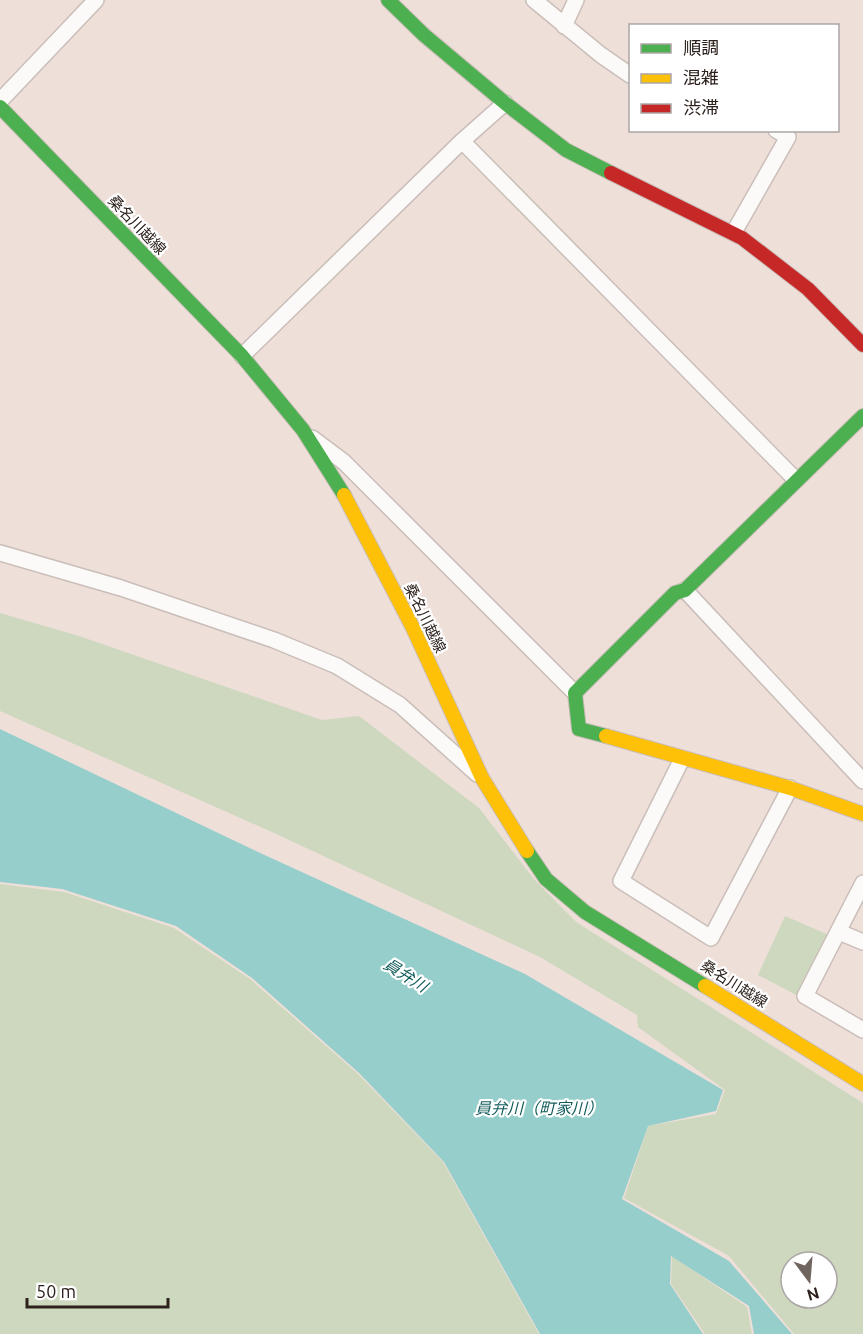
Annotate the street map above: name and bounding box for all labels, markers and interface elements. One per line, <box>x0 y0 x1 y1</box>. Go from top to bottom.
legend <box>629 24 839 132</box>
text: 順調 <box>683 37 719 57</box>
text: 混雑 <box>683 67 719 87</box>
text: 渋滞 <box>683 97 719 117</box>
street label: 桑名川越線 <box>105 192 170 258</box>
street label: 桑名川越線 <box>401 580 450 655</box>
water label: 員弁川 <box>381 955 433 996</box>
street label: 桑名川越線 <box>698 956 771 1011</box>
water label: 員弁川（町家川） <box>475 1099 603 1117</box>
north arrow <box>779 1250 839 1310</box>
scale bar <box>27 1271 168 1309</box>
text: 50 m <box>36 1281 76 1301</box>
text: N <box>805 1284 821 1305</box>

